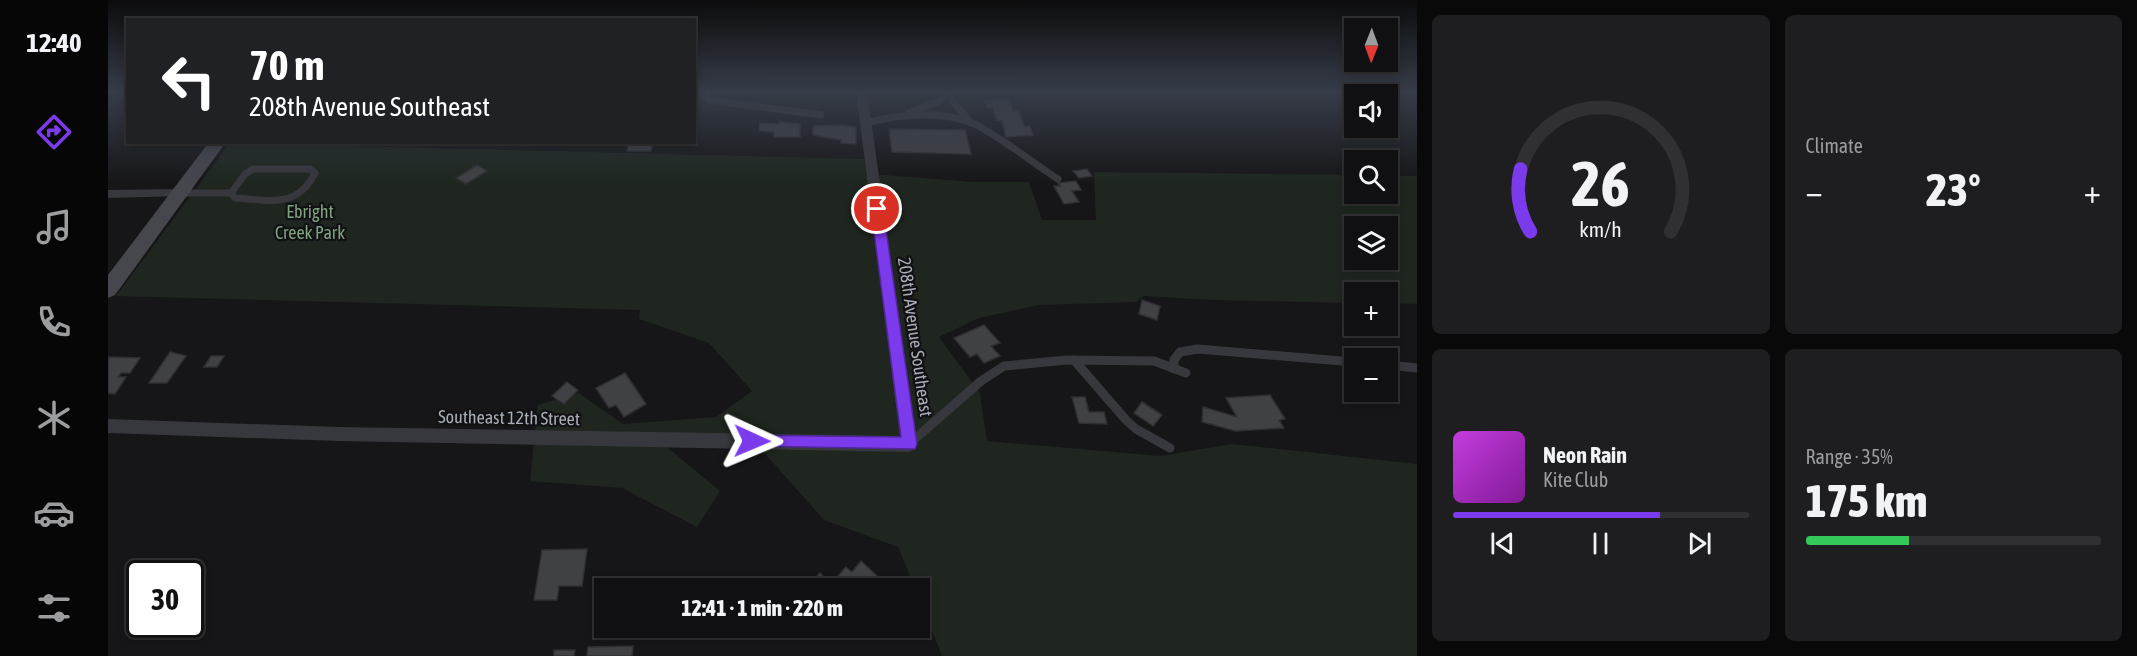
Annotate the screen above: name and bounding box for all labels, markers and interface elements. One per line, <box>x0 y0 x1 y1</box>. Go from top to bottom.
north arrow <box>1344 18 1398 72</box>
map controls <box>1344 18 1398 402</box>
text: 12:40 <box>26 27 82 58</box>
text: 70 m <box>249 41 324 89</box>
icon: left <box>150 42 228 120</box>
button: sound <box>1344 84 1398 138</box>
text: 208th Avenue Southeast <box>249 91 490 122</box>
icon: directions <box>33 111 75 153</box>
text: Climate <box>1806 134 1863 157</box>
text: 26 <box>1571 148 1630 219</box>
button: search <box>1344 150 1398 204</box>
text: 23° <box>1926 164 1981 216</box>
text: − <box>1806 172 1823 210</box>
text: + <box>2084 172 2101 210</box>
pin <box>851 183 902 234</box>
icon: arrive <box>860 192 893 225</box>
park label: Ebright Creek Park <box>275 201 345 243</box>
icon: music <box>33 206 75 248</box>
button: layers <box>1344 216 1398 270</box>
text: km/h <box>1579 217 1622 242</box>
street label: 208th Avenue Southeast <box>894 256 937 418</box>
button: + <box>1344 282 1398 336</box>
icon: phone <box>33 301 75 343</box>
button: − <box>1344 348 1398 402</box>
icon: climate <box>33 397 75 439</box>
street label: Southeast 12th Street <box>438 406 580 429</box>
position arrow <box>720 409 784 473</box>
text: Neon Rain <box>1543 442 1627 468</box>
text: Range · 35% <box>1806 445 1893 468</box>
text: Kite Club <box>1543 468 1608 491</box>
text: 175 km <box>1806 475 1927 527</box>
icon: car <box>33 492 75 534</box>
icon: previous <box>1486 527 1519 560</box>
icon: pause <box>1584 527 1617 560</box>
icon: next <box>1683 527 1716 560</box>
speed limit sign: 30 <box>126 560 204 638</box>
icon: filters <box>33 587 75 629</box>
text: 12:41 · 1 min · 220 m <box>681 595 843 621</box>

